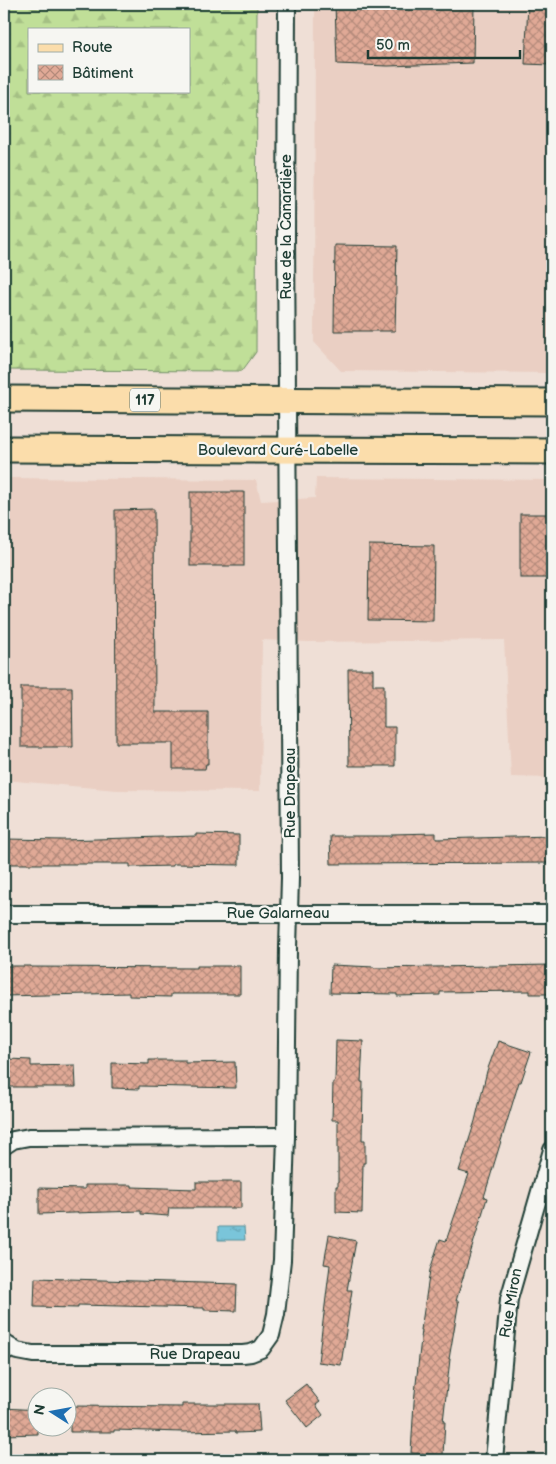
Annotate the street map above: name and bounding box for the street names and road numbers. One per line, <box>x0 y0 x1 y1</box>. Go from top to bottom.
street label: Rue de la Canardière <box>277 154 296 300</box>
road number: 117 <box>130 388 160 412</box>
street label: Boulevard Curé-Labelle <box>198 441 358 460</box>
street label: Rue Drapeau <box>281 748 300 838</box>
street label: Rue Galarneau <box>226 904 330 923</box>
street label: Rue Miron <box>496 1267 526 1339</box>
street label: Rue Drapeau <box>150 1345 240 1364</box>

